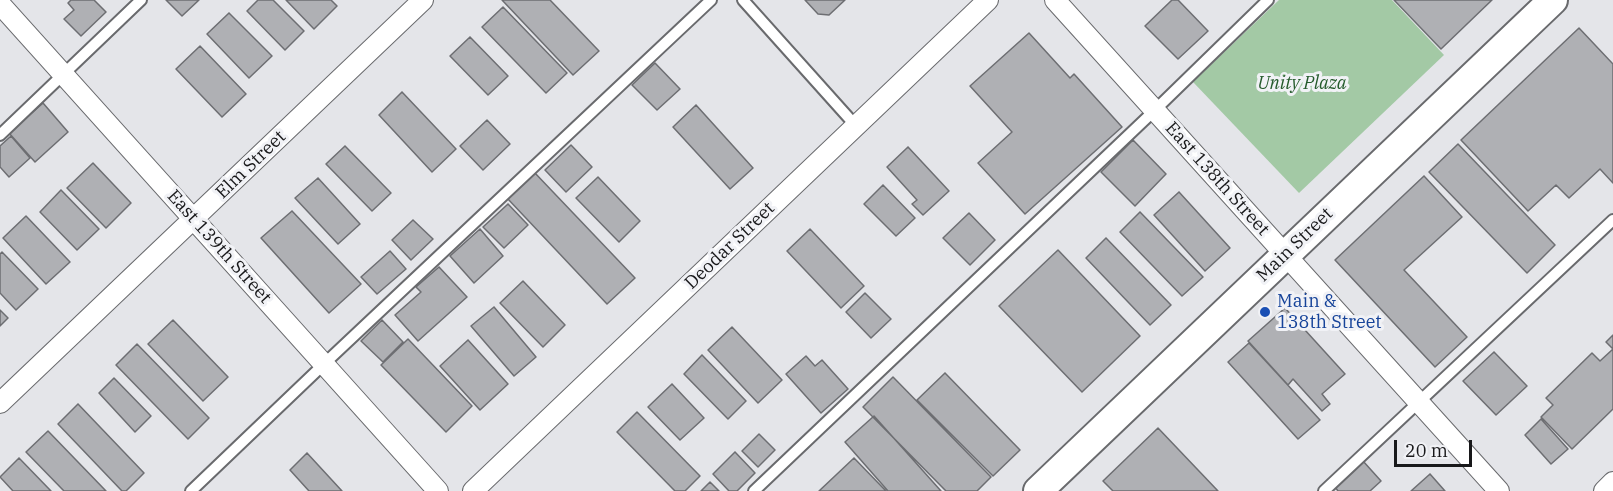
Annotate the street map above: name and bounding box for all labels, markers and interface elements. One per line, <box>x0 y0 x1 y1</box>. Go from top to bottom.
park label: Unity Plaza <box>1257 73 1347 95</box>
street label: East 138th Street <box>1160 118 1274 240</box>
street label: Elm Street <box>212 126 290 204</box>
street label: East 139th Street <box>162 186 276 308</box>
street label: Deodar Street <box>681 198 779 294</box>
street label: Main Street <box>1252 203 1338 287</box>
place label: Main & 138th Street <box>1277 291 1382 334</box>
marker: Main & 138th Street <box>1258 305 1272 319</box>
scale bar <box>1397 428 1475 466</box>
text: 20 m <box>1405 439 1448 462</box>

